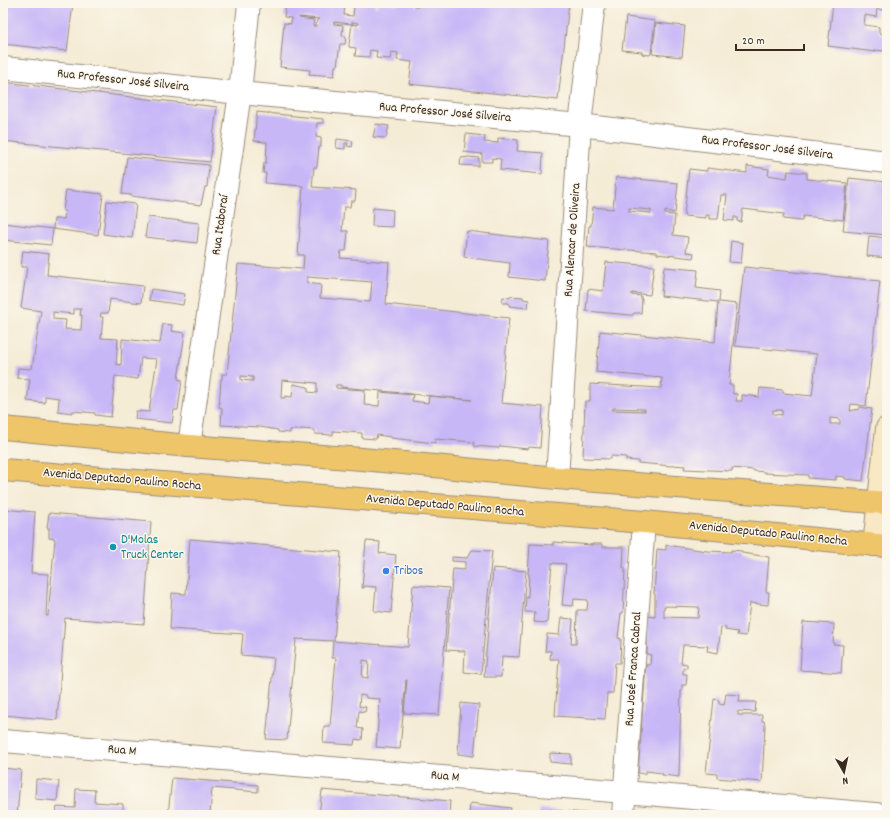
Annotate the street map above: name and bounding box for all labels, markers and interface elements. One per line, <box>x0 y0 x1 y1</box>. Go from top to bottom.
scale bar <box>736 26 804 52</box>
text: 20 m <box>742 33 765 50</box>
street label: Rua Professor José Silveira <box>56 65 191 97</box>
street label: Rua Professor José Silveira <box>378 98 513 128</box>
street label: Rua Professor José Silveira <box>700 130 835 166</box>
street label: Rua Alencar de Oliveira <box>560 181 587 298</box>
street label: Rua Itaboraí <box>207 192 235 256</box>
street label: Avenida Deputado Paulino Rocha <box>42 464 203 496</box>
street label: Avenida Deputado Paulino Rocha <box>365 490 526 522</box>
street label: Avenida Deputado Paulino Rocha <box>688 516 849 552</box>
place label: D'Molas Truck Center <box>121 531 184 565</box>
marker: D'Molas Truck Center <box>108 542 118 552</box>
place label: Tribos <box>394 562 423 581</box>
marker: Tribos <box>381 566 391 576</box>
street label: Rua José Franca Cabral <box>621 611 647 727</box>
street label: Rua M <box>107 740 137 762</box>
north arrow <box>824 752 864 792</box>
street label: Rua M <box>430 766 460 788</box>
text: N <box>841 772 849 788</box>

